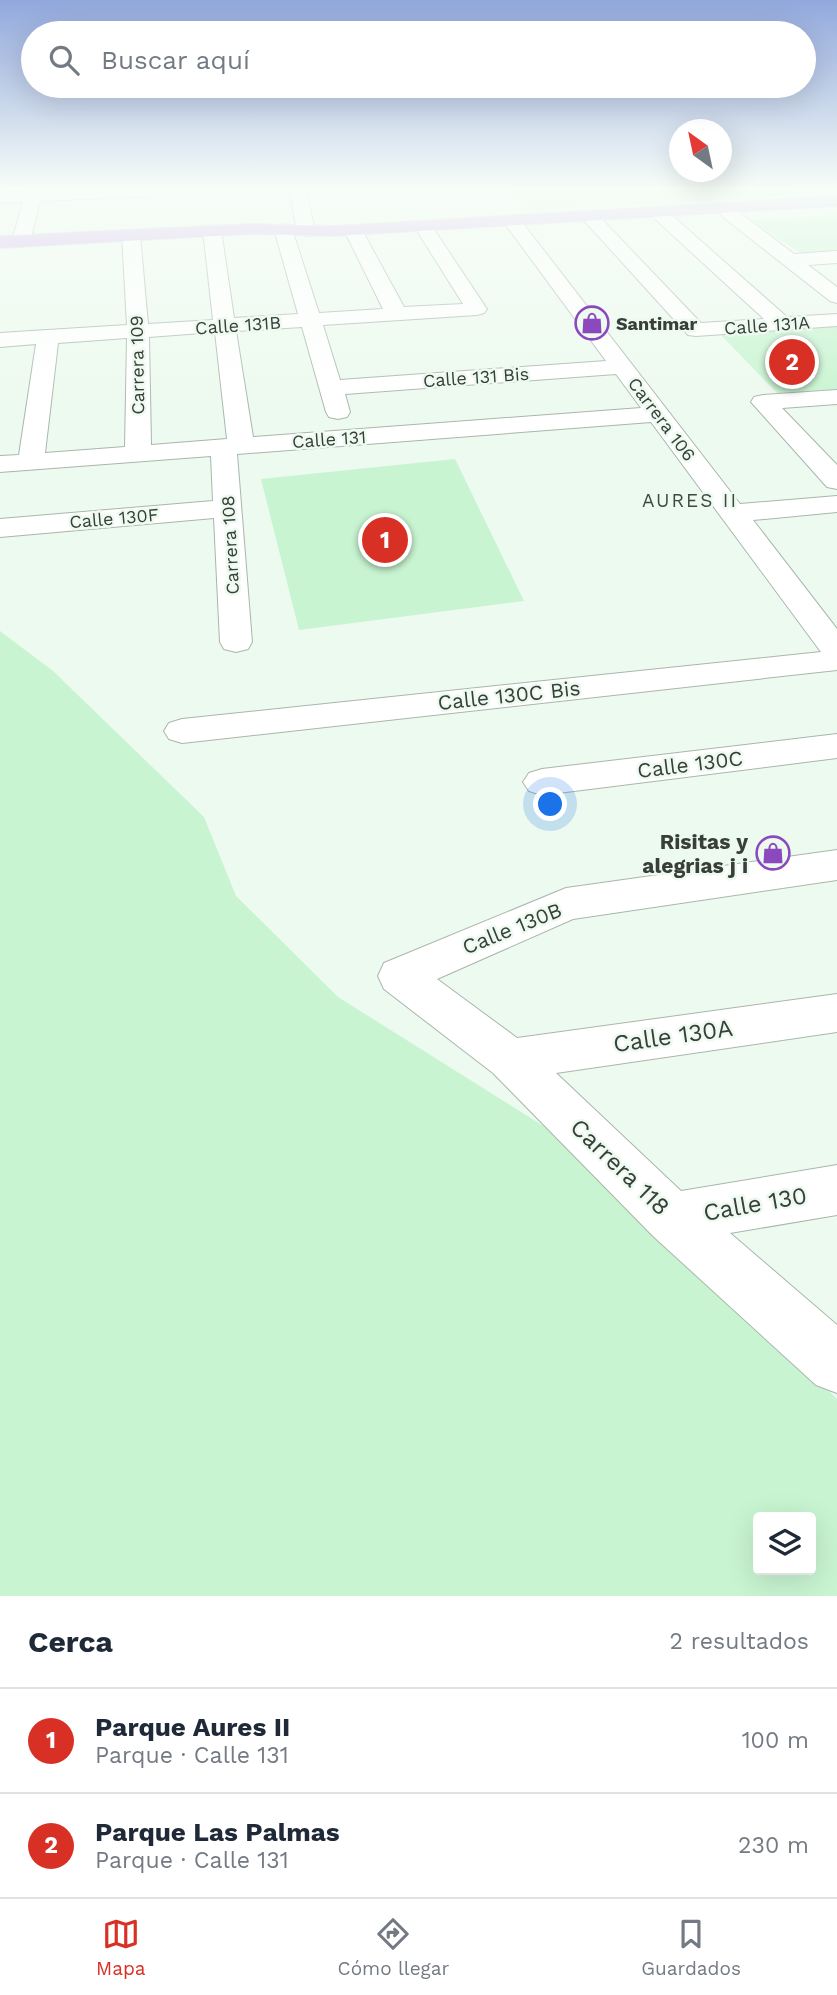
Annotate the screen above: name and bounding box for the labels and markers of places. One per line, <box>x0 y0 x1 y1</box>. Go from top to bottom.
shop icon: Santimar <box>573 304 611 342</box>
place label: Santimar <box>616 313 698 334</box>
pin: 2 <box>769 336 815 388</box>
pin: 1 <box>362 514 408 566</box>
place label: Risitas y alegrias j i <box>642 829 748 878</box>
shop icon: Risitas y alegrias j i <box>754 834 792 872</box>

